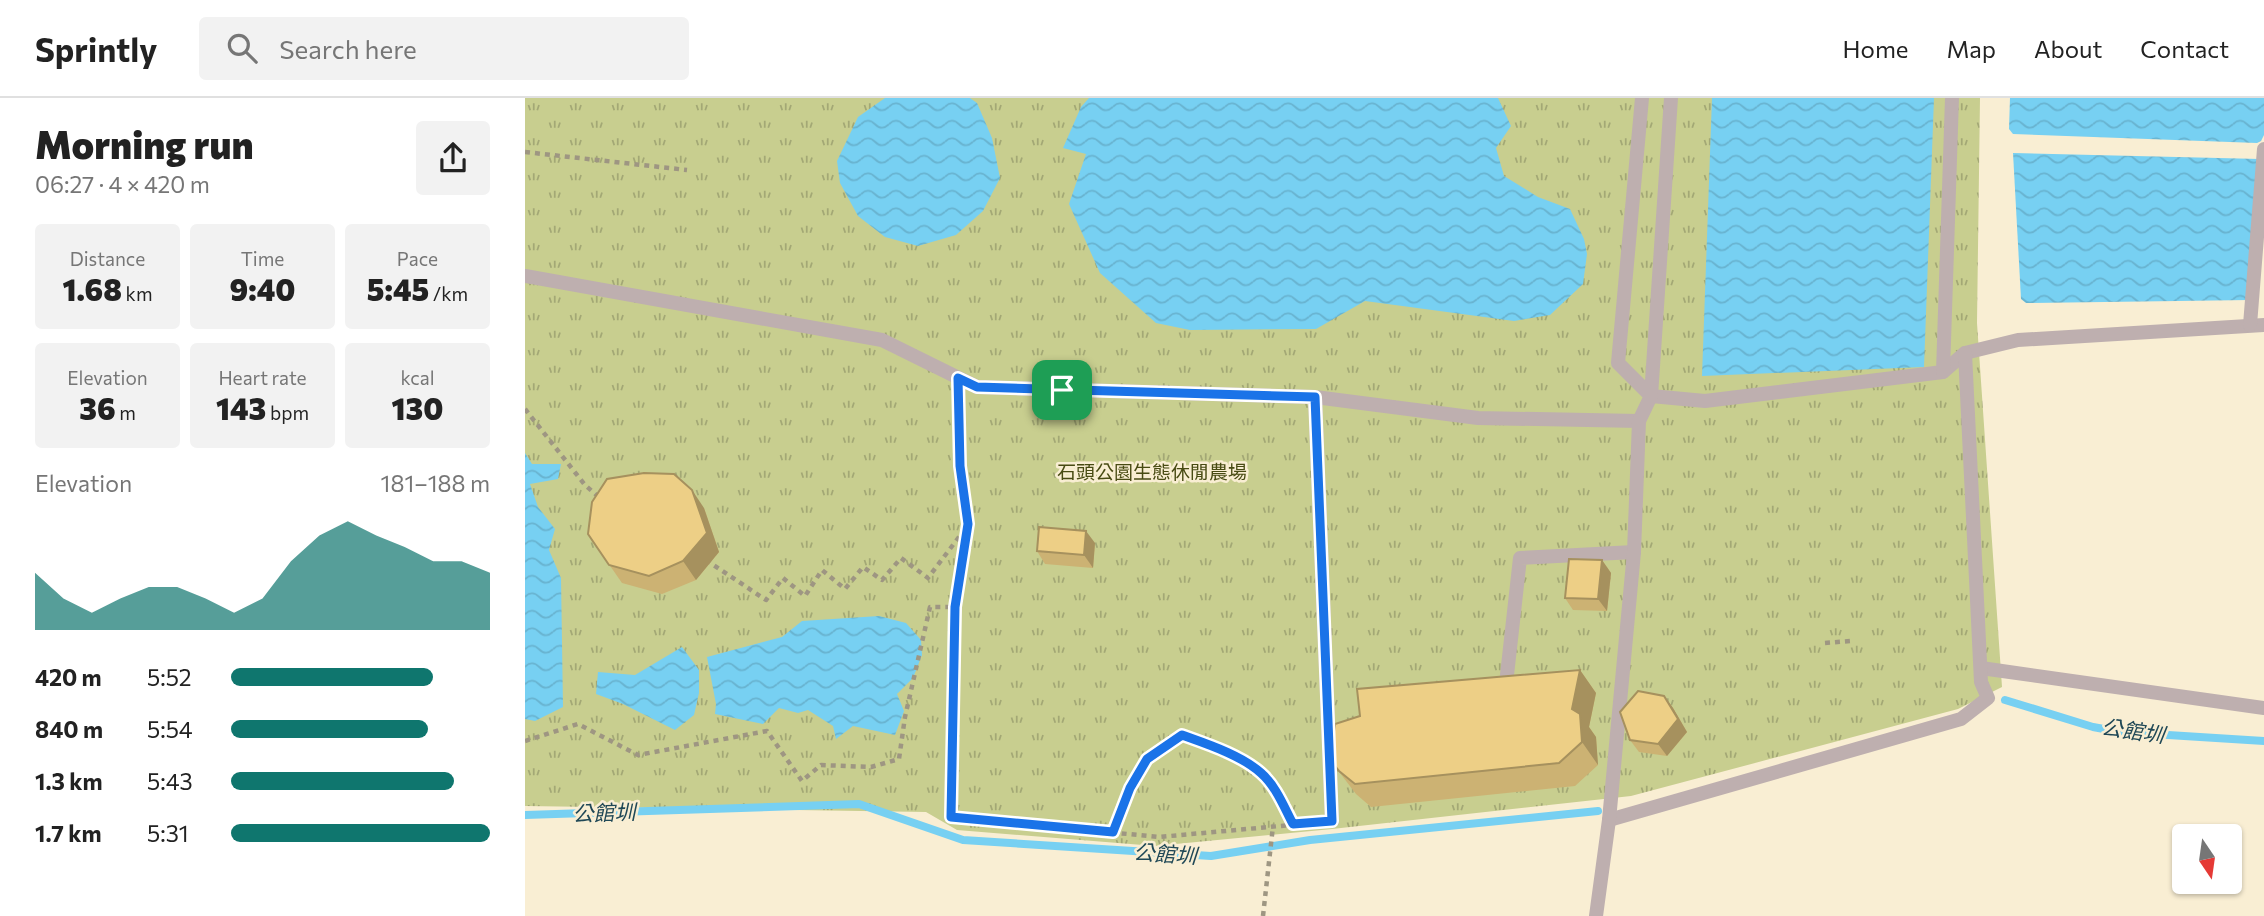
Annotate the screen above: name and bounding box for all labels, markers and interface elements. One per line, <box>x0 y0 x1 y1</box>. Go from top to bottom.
search box <box>199 17 689 80</box>
text: Sprintly <box>35 28 157 69</box>
icon: search <box>223 29 261 67</box>
text: Search here <box>279 33 417 64</box>
text: Home <box>1843 34 1909 63</box>
text: Map <box>1947 34 1996 63</box>
text: About <box>2034 34 2102 63</box>
text: Contact <box>2140 34 2229 63</box>
text: Morning run <box>35 120 254 167</box>
button: share <box>416 121 490 195</box>
text: 06:27 · 4 × 420 m <box>35 170 210 198</box>
text: Distance <box>70 247 145 270</box>
text: Time <box>241 247 284 270</box>
text: Pace <box>397 247 438 270</box>
text: 1.68 <box>63 270 122 307</box>
text: 9:40 <box>230 270 295 307</box>
text: 5:45 <box>367 270 429 307</box>
text: km <box>122 282 152 305</box>
text: /km <box>429 282 468 305</box>
pin <box>1032 360 1092 420</box>
text: Elevation <box>67 366 148 389</box>
text: Heart rate <box>218 366 307 389</box>
text: kcal <box>400 366 435 389</box>
icon: arrive <box>1043 371 1081 409</box>
text: 36 <box>79 389 116 426</box>
text: 143 <box>216 389 266 426</box>
text: 130 <box>392 389 443 426</box>
text: m <box>116 401 136 424</box>
text: bpm <box>266 401 309 424</box>
park label: 石頭公園生態休閒農場 <box>1057 460 1247 483</box>
text: Elevation <box>35 469 132 497</box>
text: 181–188 m <box>381 469 490 497</box>
text: 420 m <box>35 663 102 691</box>
text: 5:52 <box>147 663 192 691</box>
water label: 公館圳 <box>2100 713 2169 747</box>
text: 840 m <box>35 715 103 743</box>
text: 5:54 <box>147 715 193 743</box>
text: 1.3 km <box>35 767 103 795</box>
text: 5:43 <box>147 767 193 795</box>
water label: 公館圳 <box>572 798 639 826</box>
text: 1.7 km <box>35 819 102 847</box>
text: 5:31 <box>147 819 189 847</box>
north arrow <box>2172 824 2242 894</box>
map controls <box>2172 824 2242 894</box>
water label: 公館圳 <box>1133 838 1200 868</box>

